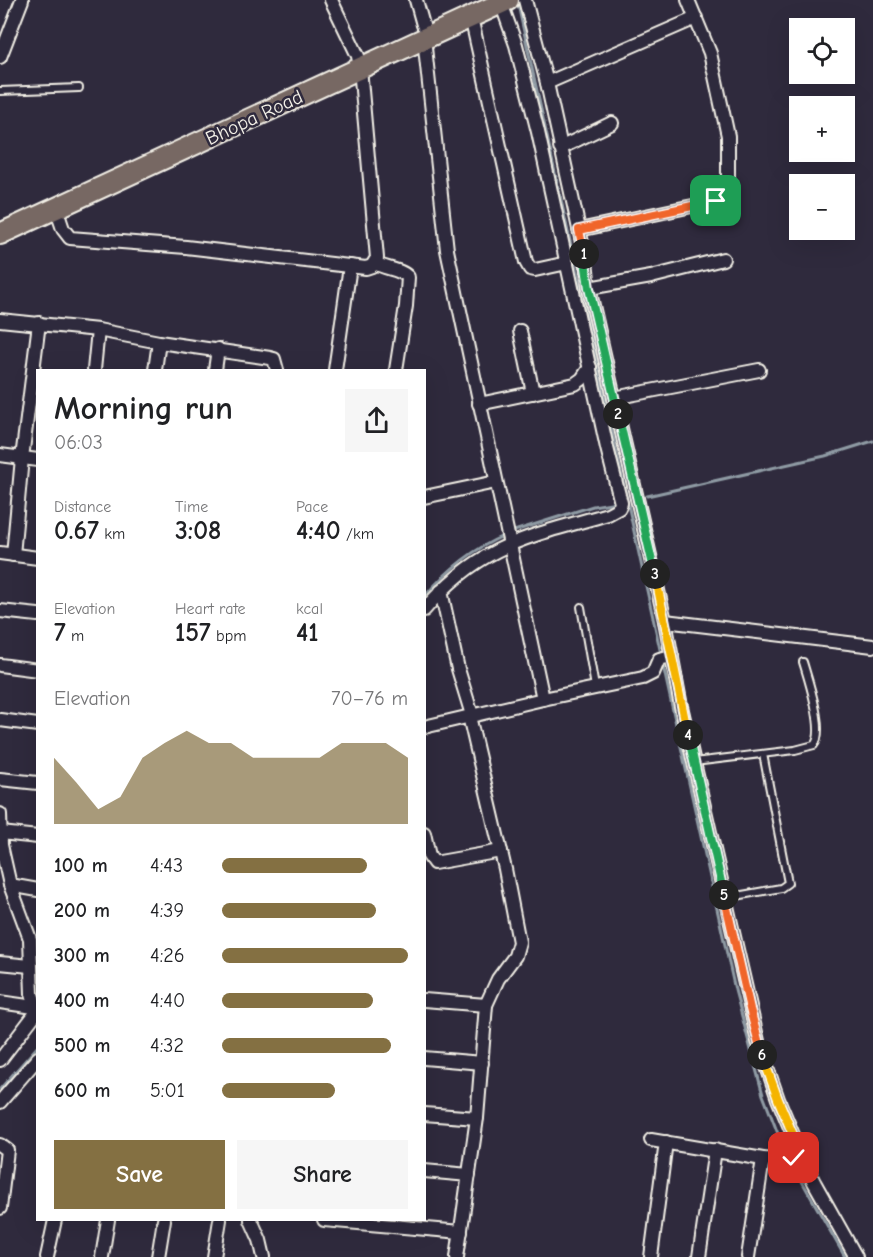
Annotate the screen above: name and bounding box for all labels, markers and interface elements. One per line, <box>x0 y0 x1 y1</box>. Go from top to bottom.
map controls <box>789 18 855 240</box>
button: locate <box>789 18 855 84</box>
street label: Bhopa Road <box>202 85 306 150</box>
button: + <box>789 96 855 162</box>
button: − <box>789 174 855 240</box>
pin <box>690 175 741 226</box>
icon: arrive <box>699 184 732 217</box>
pin: 1 <box>569 239 599 269</box>
text: 1 <box>581 245 587 263</box>
text: Morning run <box>54 389 233 427</box>
button: share <box>345 389 408 452</box>
pin: 2 <box>603 399 633 429</box>
text: 2 <box>614 405 622 423</box>
text: 06:03 <box>54 431 103 454</box>
text: Distance <box>54 498 111 516</box>
text: Time <box>175 498 208 516</box>
text: Pace <box>296 498 328 516</box>
text: 0.67 <box>54 516 99 546</box>
text: 3:08 <box>175 516 221 546</box>
text: 4:40 <box>296 516 341 546</box>
text: km <box>99 525 125 543</box>
text: /km <box>341 525 374 543</box>
pin: 3 <box>640 559 670 589</box>
text: 3 <box>651 565 659 583</box>
text: Elevation <box>54 600 115 618</box>
text: Heart rate <box>175 600 246 618</box>
text: kcal <box>296 600 323 618</box>
text: 7 <box>54 618 66 648</box>
text: 157 <box>175 618 211 648</box>
text: 41 <box>296 618 318 648</box>
text: m <box>66 627 84 645</box>
text: bpm <box>211 627 246 645</box>
text: Elevation <box>54 687 131 710</box>
text: 70–76 m <box>331 687 408 710</box>
pin: 4 <box>673 720 703 750</box>
text: 4 <box>684 726 692 744</box>
text: 100 m <box>54 854 108 877</box>
text: 4:43 <box>150 854 183 877</box>
pin: 5 <box>709 880 739 910</box>
text: 5 <box>720 886 728 904</box>
text: 200 m <box>54 899 110 922</box>
text: 4:39 <box>150 899 184 922</box>
text: 300 m <box>54 944 110 967</box>
text: 4:26 <box>150 944 185 967</box>
text: 400 m <box>54 989 109 1012</box>
text: 4:40 <box>150 989 185 1012</box>
text: 500 m <box>54 1034 111 1057</box>
text: 4:32 <box>150 1034 184 1057</box>
pin: 6 <box>747 1040 777 1070</box>
text: 6 <box>758 1046 766 1064</box>
text: 600 m <box>54 1079 110 1102</box>
text: 5:01 <box>150 1079 185 1102</box>
pin <box>768 1132 819 1183</box>
button: Save <box>54 1140 225 1209</box>
button: Share <box>237 1140 408 1209</box>
icon: check <box>777 1141 810 1174</box>

